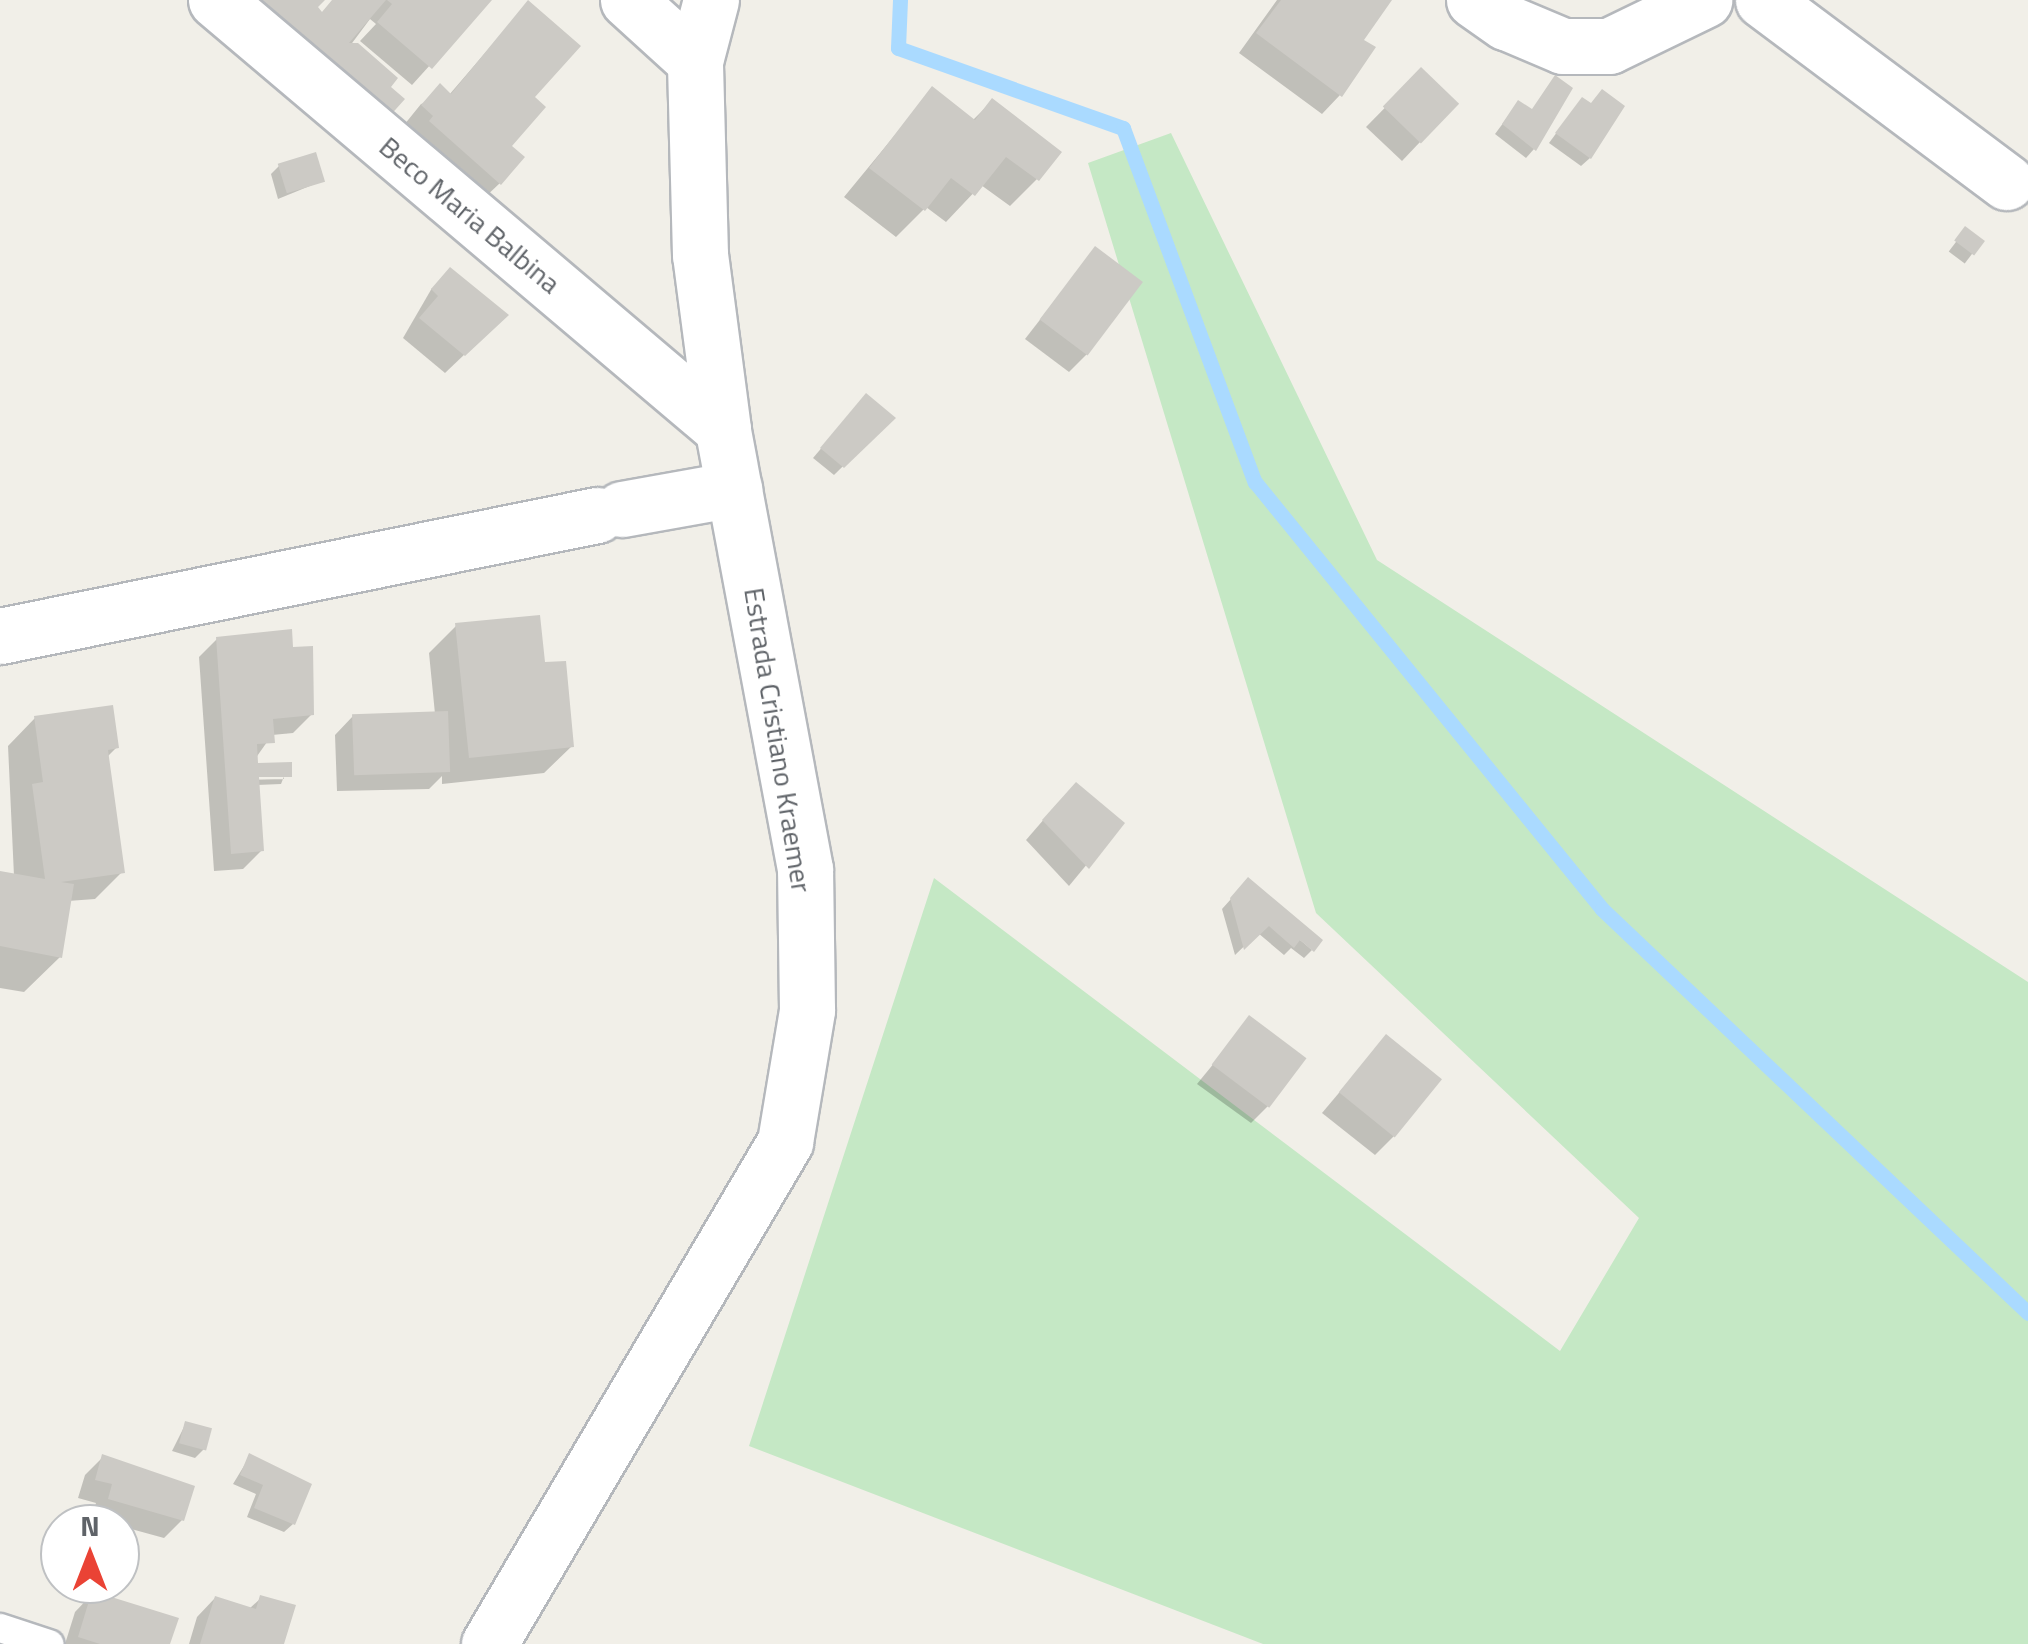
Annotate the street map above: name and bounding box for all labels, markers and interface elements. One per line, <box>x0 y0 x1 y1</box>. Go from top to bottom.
street label: Beco Maria Balbina <box>373 130 567 300</box>
street label: Estrada Cristiano Kraemer <box>737 585 819 895</box>
north arrow <box>40 1504 140 1604</box>
text: N <box>80 1504 100 1547</box>

